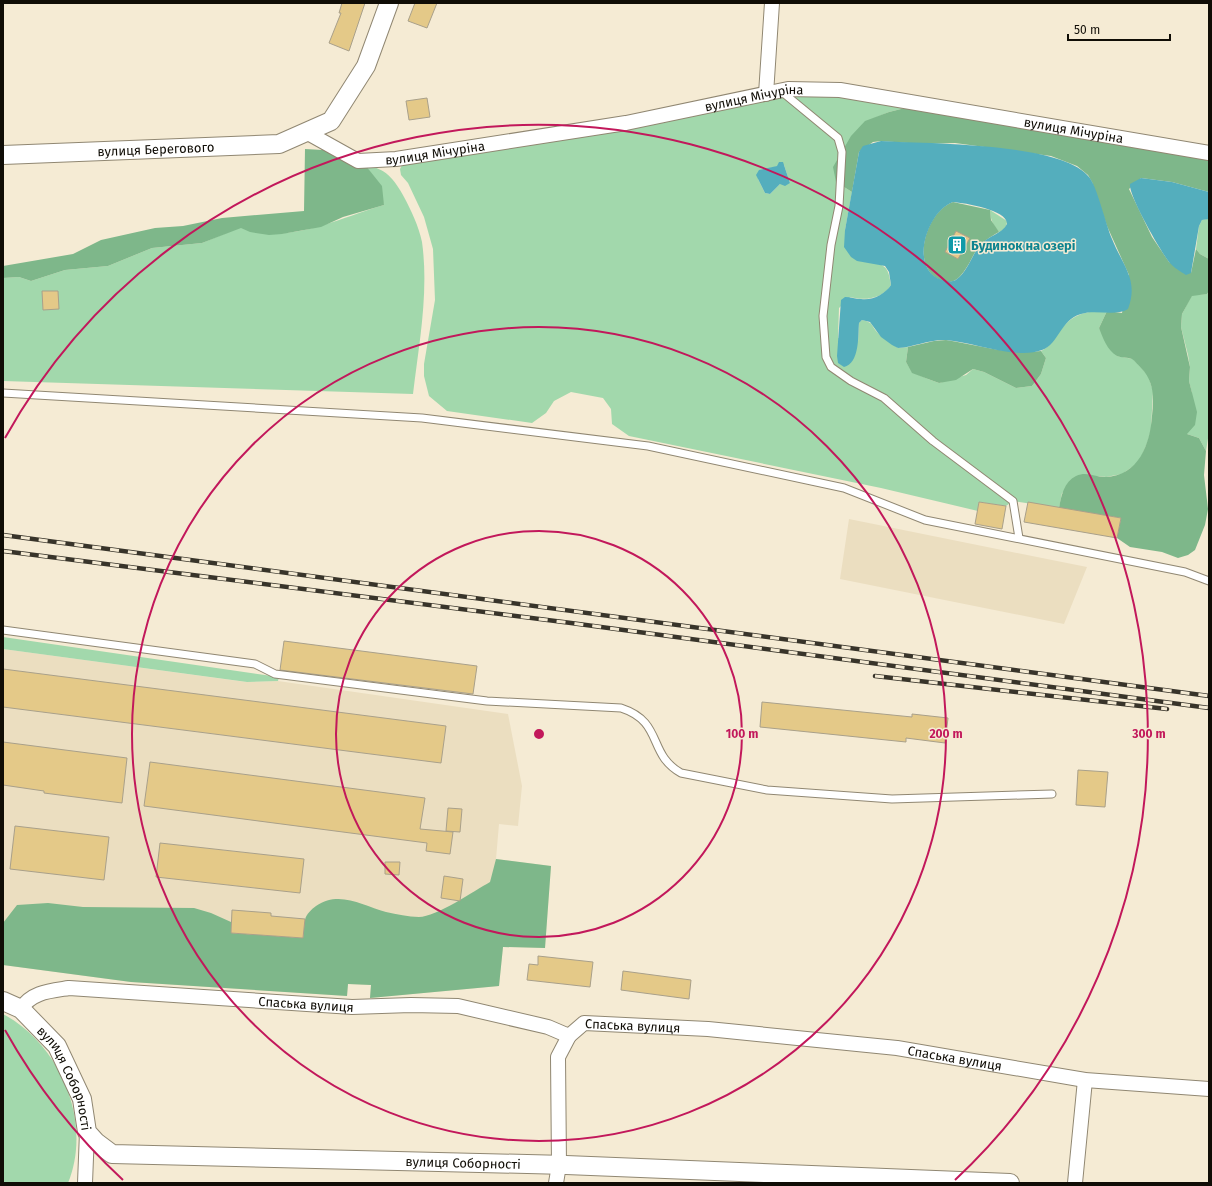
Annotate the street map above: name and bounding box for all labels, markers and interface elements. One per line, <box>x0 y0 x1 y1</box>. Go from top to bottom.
scale bar <box>1068 16 1170 42</box>
text: 50 m <box>1074 23 1100 37</box>
street label: вулиця Мічуріна <box>703 82 804 114</box>
street label: вулиця Мічуріна <box>1023 114 1125 146</box>
street label: вулиця Мічуріна <box>385 138 486 167</box>
street label: вулиця Берегового <box>97 139 215 159</box>
building icon: Будинок на озері <box>946 234 968 256</box>
place label: Будинок на озері <box>971 238 1076 253</box>
centre of rings <box>532 727 546 741</box>
text: 100 m <box>726 727 758 741</box>
text: 200 m <box>929 727 963 741</box>
text: 300 m <box>1131 727 1166 741</box>
street label: Спаська вулиця <box>258 993 354 1015</box>
street label: Спаська вулиця <box>585 1016 681 1035</box>
street label: вулиця Соборності <box>34 1023 94 1132</box>
street label: Спаська вулиця <box>907 1042 1003 1073</box>
street label: вулиця Соборності <box>405 1154 521 1171</box>

